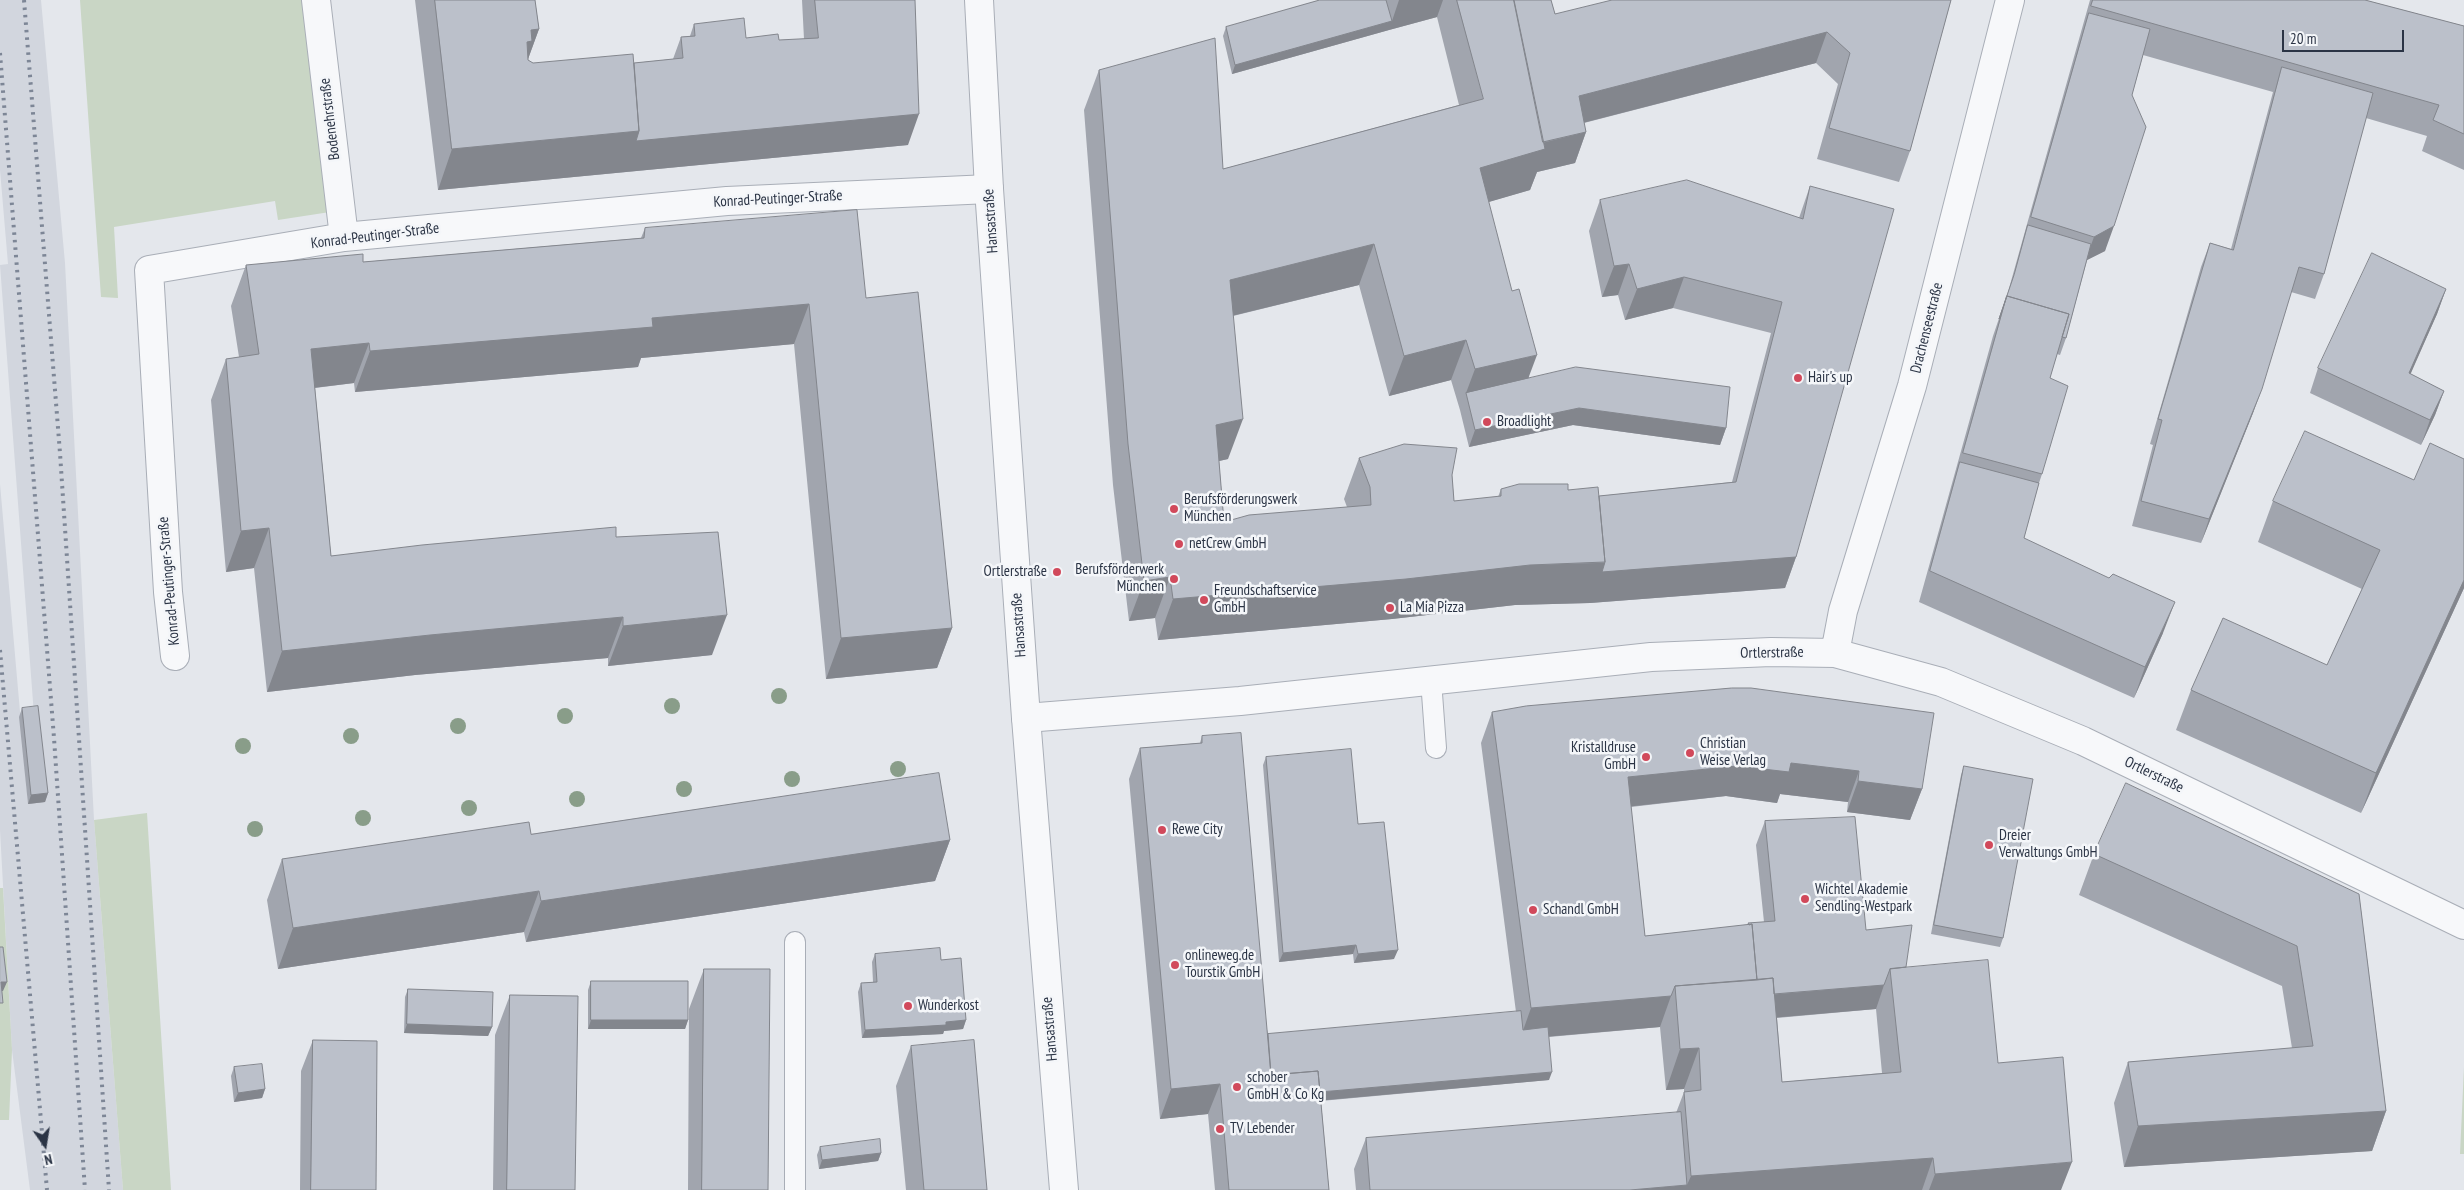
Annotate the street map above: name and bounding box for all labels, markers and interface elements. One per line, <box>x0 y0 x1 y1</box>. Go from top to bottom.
scale bar <box>2284 20 2406 52</box>
text: 20 m <box>2290 29 2316 48</box>
street label: Bodenehrstraße <box>316 77 344 161</box>
street label: Konrad-Peutinger-Straße <box>713 187 843 211</box>
street label: Hansastraße <box>980 188 1002 254</box>
street label: Konrad-Peutinger-Straße <box>310 219 440 253</box>
street label: Drachenseestraße <box>1907 281 1947 375</box>
place label: Hair's up <box>1808 369 1853 387</box>
marker: Hair's up <box>1792 372 1804 384</box>
place label: Broadlight <box>1497 413 1551 431</box>
marker: Broadlight <box>1481 416 1493 428</box>
place label: Berufsförderungswerk München <box>1184 491 1297 526</box>
marker: Berufsförderungswerk München <box>1168 503 1180 515</box>
street label: Konrad-Peutinger-Straße <box>154 516 184 646</box>
place label: netCrew GmbH <box>1189 535 1266 553</box>
marker: netCrew GmbH <box>1173 538 1185 550</box>
place label: Berufsförderwerk München <box>1075 561 1164 596</box>
place label: Ortlerstraße <box>984 563 1047 581</box>
marker: Ortlerstraße <box>1051 566 1063 578</box>
marker: Berufsförderwerk München <box>1168 573 1180 585</box>
place label: Freundschaftservice GmbH <box>1214 582 1317 617</box>
street label: Hansastraße <box>1008 592 1030 658</box>
marker: Freundschaftservice GmbH <box>1198 594 1210 606</box>
place label: La Mia Pizza <box>1400 599 1464 617</box>
marker: La Mia Pizza <box>1384 602 1396 614</box>
street label: Ortlerstraße <box>1740 643 1804 663</box>
place label: Christian Weise Verlag <box>1700 735 1766 770</box>
place label: Kristalldruse GmbH <box>1571 739 1636 774</box>
marker: Christian Weise Verlag <box>1684 747 1696 759</box>
marker: Kristalldruse GmbH <box>1640 751 1652 763</box>
street label: Ortlerstraße <box>2122 753 2186 797</box>
place label: Rewe City <box>1172 821 1223 839</box>
marker: Rewe City <box>1156 824 1168 836</box>
place label: Dreier Verwaltungs GmbH <box>1999 827 2098 862</box>
marker: Dreier Verwaltungs GmbH <box>1983 839 1995 851</box>
place label: Wichtel Akademie Sendling-Westpark <box>1815 881 1912 916</box>
marker: Wichtel Akademie Sendling-Westpark <box>1799 893 1811 905</box>
place label: Schandl GmbH <box>1543 901 1619 919</box>
marker: Schandl GmbH <box>1527 904 1539 916</box>
place label: onlineweg.de Tourstik GmbH <box>1185 947 1260 982</box>
marker: onlineweg.de Tourstik GmbH <box>1169 959 1181 971</box>
street label: Hansastraße <box>1038 996 1062 1062</box>
place label: Wunderkost <box>918 997 979 1015</box>
marker: Wunderkost <box>902 1000 914 1012</box>
place label: schober GmbH & Co Kg <box>1247 1069 1324 1104</box>
marker: schober GmbH & Co Kg <box>1231 1081 1243 1093</box>
north arrow <box>20 1120 70 1170</box>
place label: TV Lebender <box>1230 1120 1295 1138</box>
marker: TV Lebender <box>1214 1123 1226 1135</box>
text: N <box>43 1150 54 1169</box>

